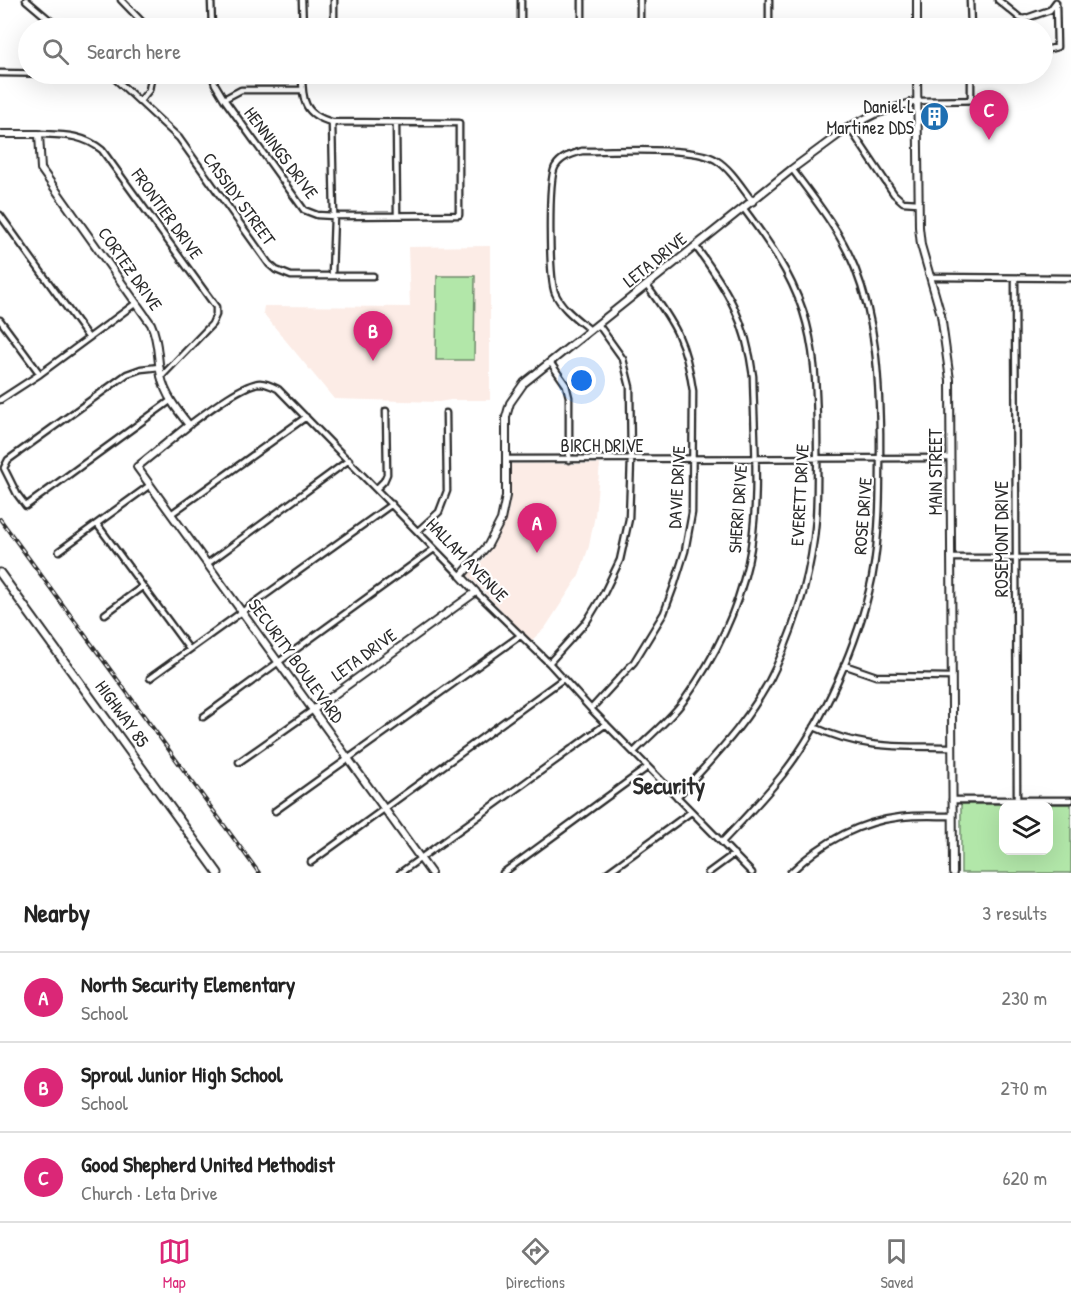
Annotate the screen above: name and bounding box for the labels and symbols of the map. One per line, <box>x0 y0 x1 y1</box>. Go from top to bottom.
pin: C <box>970 90 1008 140</box>
place label: Daniel L Martinez DDS <box>827 94 914 140</box>
street label: HENNINGS DRIVE <box>238 101 324 204</box>
building icon: Daniel L Martinez DDS <box>919 101 951 133</box>
street label: CASSIDY STREET <box>197 147 282 251</box>
street label: FRONTIER DRIVE <box>125 162 209 264</box>
street label: CORTEZ DRIVE <box>92 222 168 316</box>
street label: LETA DRIVE <box>618 226 692 293</box>
pin: B <box>354 312 392 361</box>
your location <box>567 366 596 395</box>
street label: MAIN STREET <box>923 428 948 515</box>
street label: BIRCH DRIVE <box>561 433 644 458</box>
street label: EVERETT DRIVE <box>784 443 815 547</box>
street label: DAVIE DRIVE <box>662 445 691 529</box>
street label: SHERRI DRIVE <box>722 464 753 554</box>
street label: ROSE DRIVE <box>847 476 878 556</box>
street label: ROSEMONT DRIVE <box>989 481 1014 597</box>
pin: A <box>518 504 556 553</box>
street label: HALLAM AVENUE <box>421 512 514 607</box>
street label: SECURITY BOULEVARD <box>243 593 350 728</box>
street label: LETA DRIVE <box>326 622 401 687</box>
street label: HIGHWAY 85 <box>90 675 155 753</box>
district label: Security <box>633 769 705 802</box>

